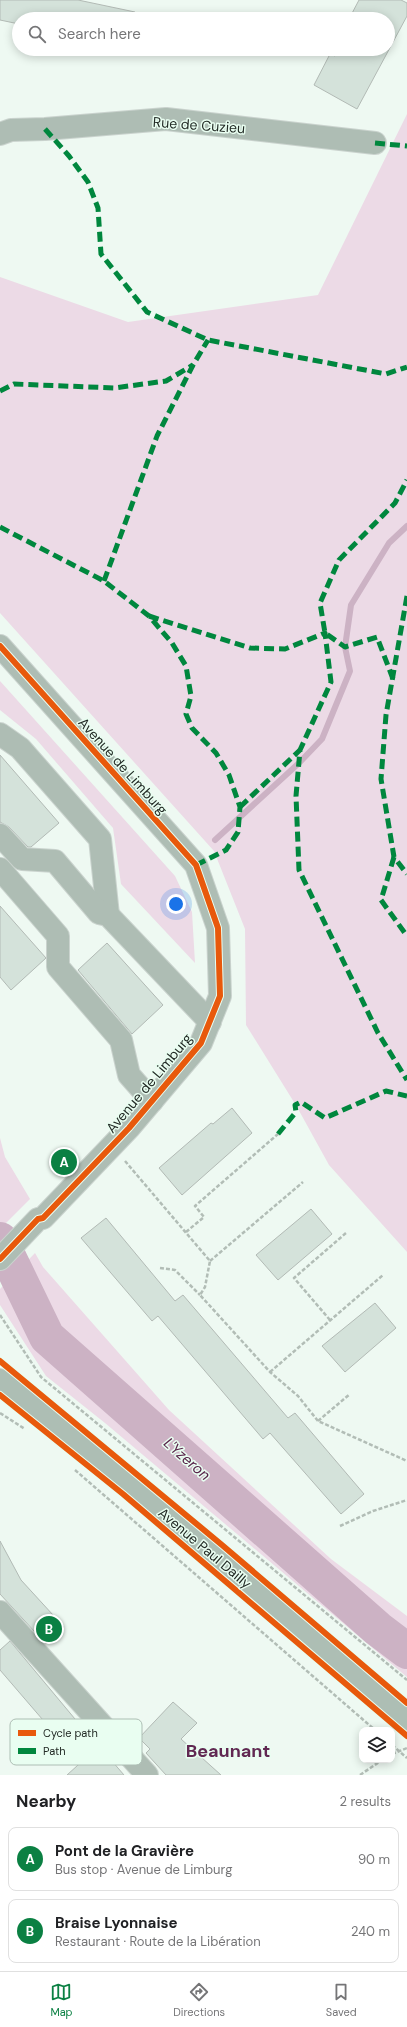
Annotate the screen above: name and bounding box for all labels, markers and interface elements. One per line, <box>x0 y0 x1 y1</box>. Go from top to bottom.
search box <box>12 12 395 56</box>
icon: search <box>26 23 48 45</box>
text: Search here <box>58 24 141 44</box>
street label: Rue de Cuzieu <box>152 113 246 137</box>
street label: Avenue de Limburg <box>75 714 171 818</box>
your location <box>166 894 186 914</box>
street label: Avenue de Limburg <box>102 1029 196 1137</box>
pin: A <box>51 1147 77 1177</box>
water label: L'Yzeron <box>159 1433 215 1485</box>
street label: Avenue Paul Dailly <box>155 1504 255 1592</box>
pin: B <box>36 1614 62 1644</box>
legend <box>10 1719 142 1765</box>
text: Cycle path <box>43 1726 98 1740</box>
map controls <box>359 1727 395 1763</box>
button: layers <box>359 1727 395 1763</box>
district label: Beaunant <box>186 1739 270 1763</box>
text: Path <box>43 1744 66 1758</box>
text: Nearby <box>16 1790 76 1812</box>
text: 2 results <box>340 1793 391 1810</box>
text: Pont de la Gravière <box>55 1841 194 1861</box>
text: A <box>25 1851 35 1868</box>
text: 90 m <box>358 1851 390 1868</box>
text: Bus stop · Avenue de Limburg <box>55 1861 232 1878</box>
text: Braise Lyonnaise <box>55 1913 178 1933</box>
text: B <box>26 1923 34 1940</box>
text: 240 m <box>351 1923 390 1940</box>
text: Restaurant · Route de la Libération <box>55 1933 261 1950</box>
tab: Map <box>50 1981 73 2019</box>
tab: Directions <box>173 1981 225 2019</box>
tab: Saved <box>326 1981 357 2019</box>

